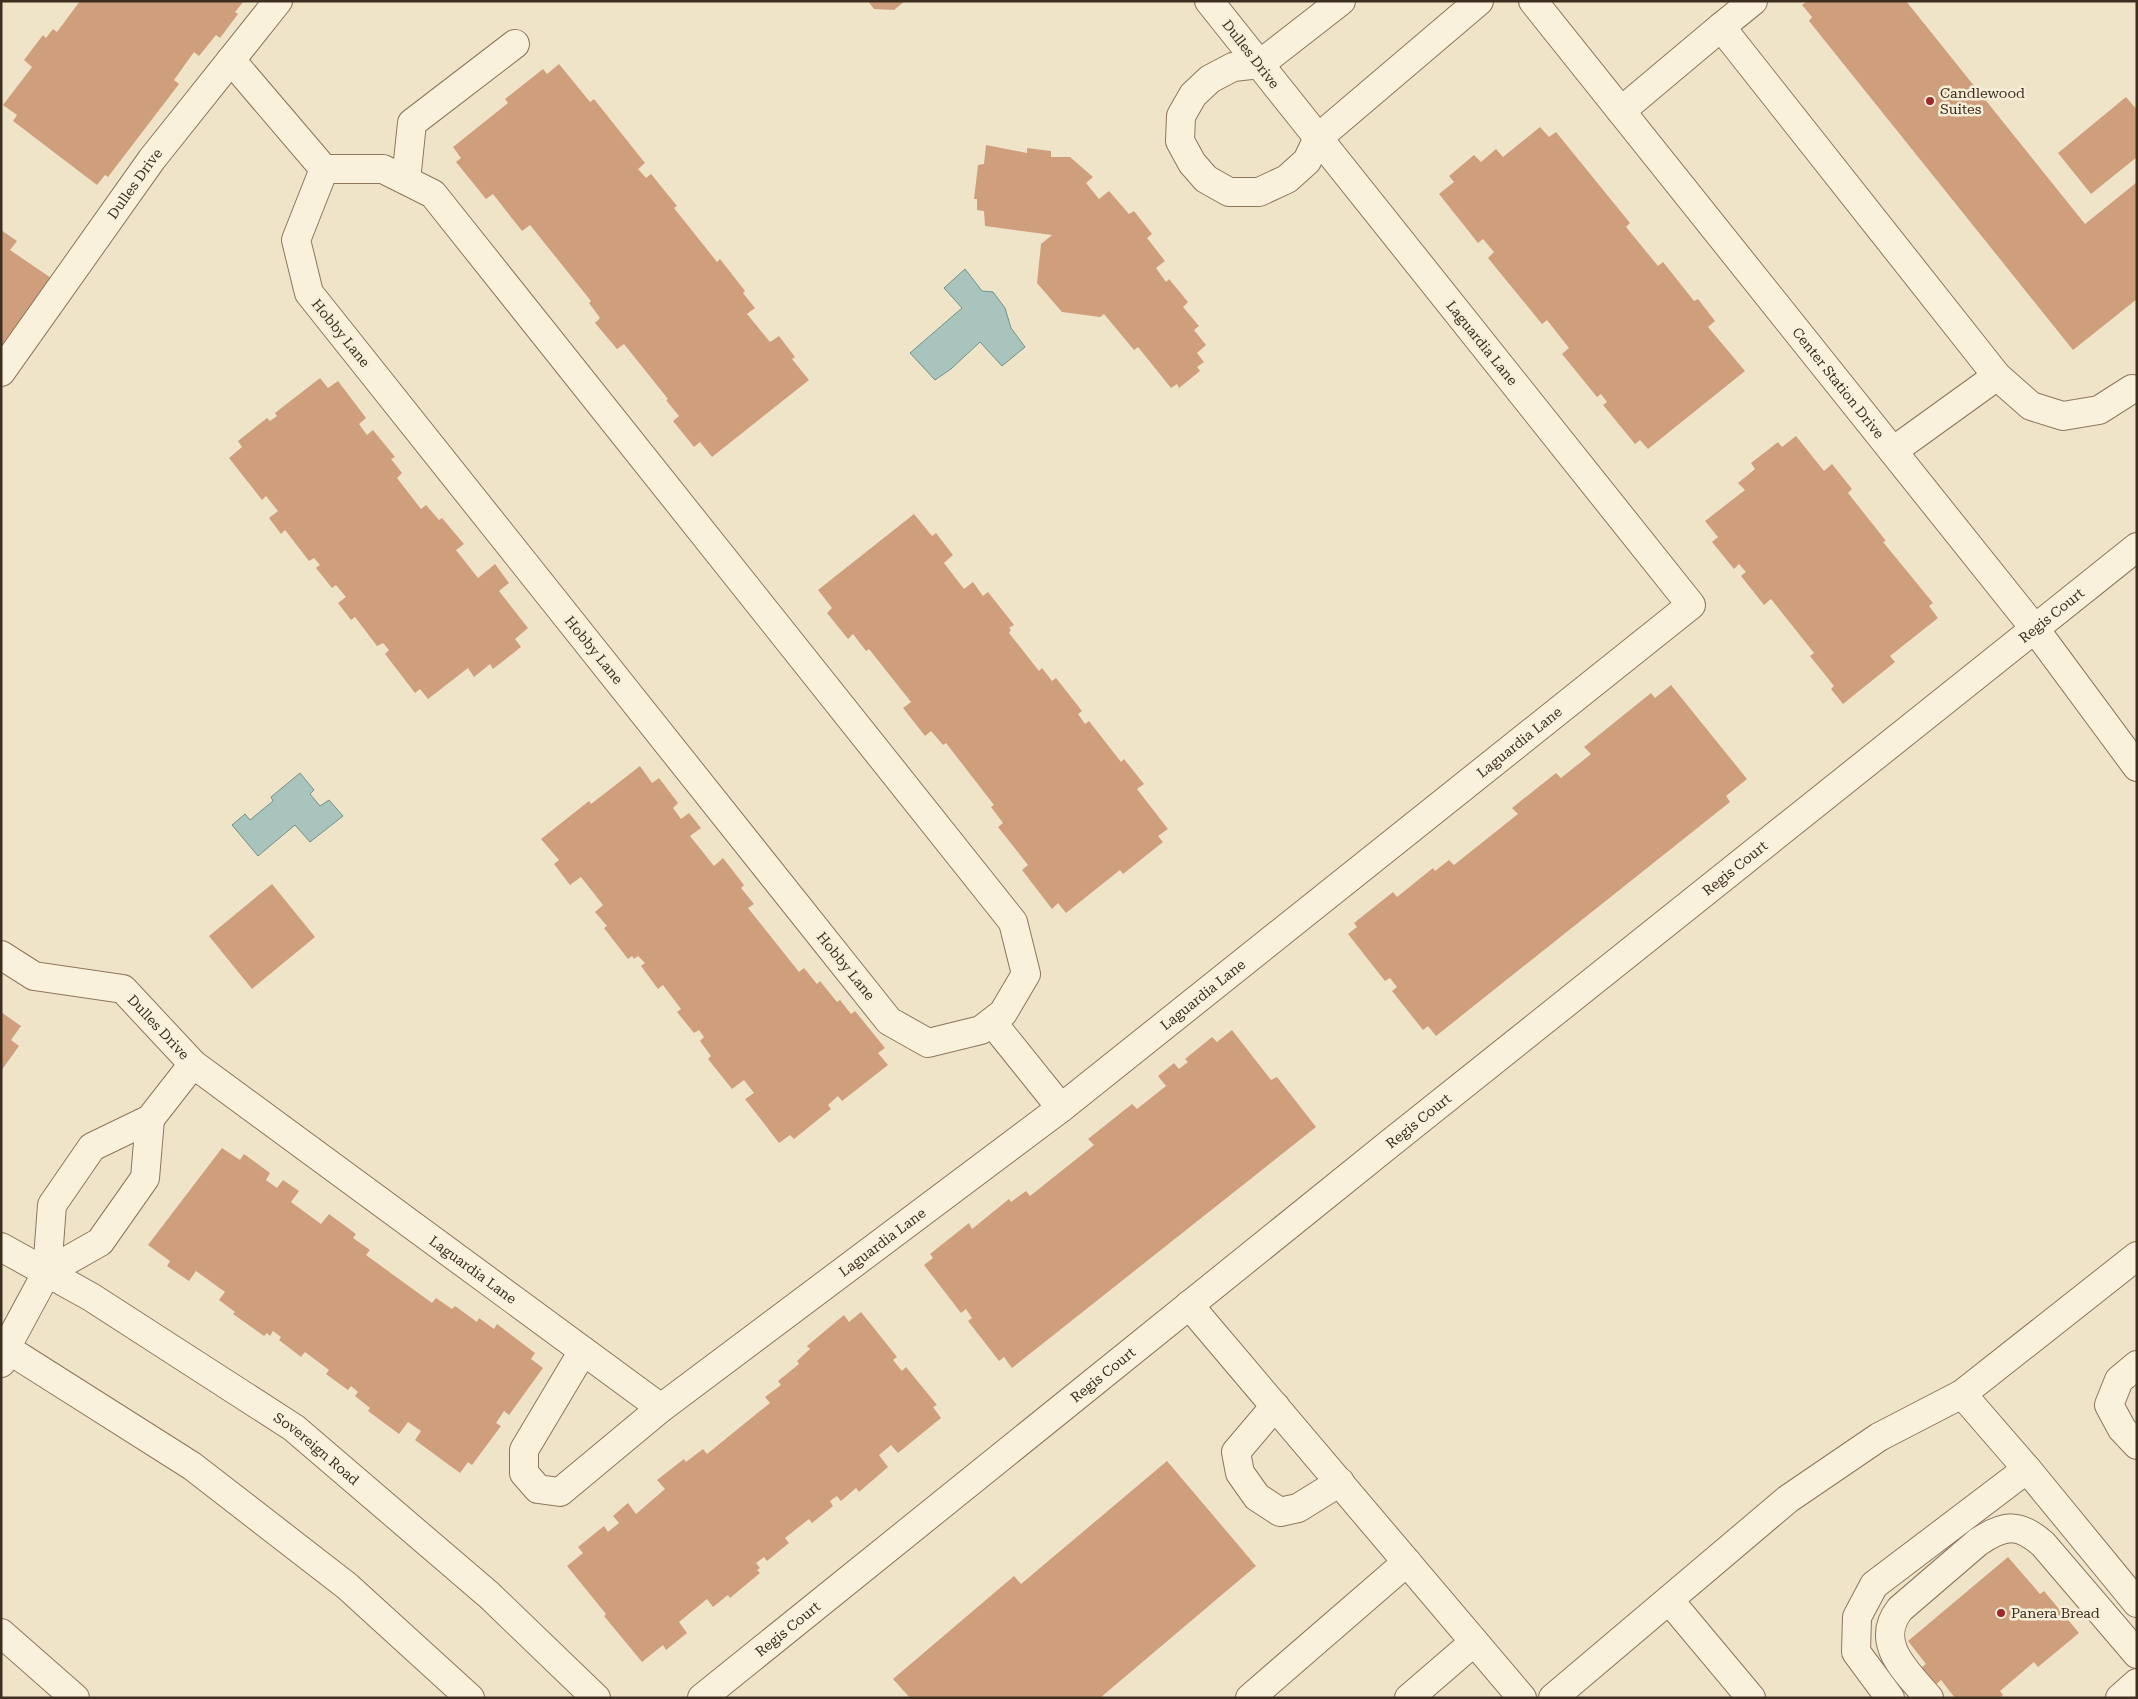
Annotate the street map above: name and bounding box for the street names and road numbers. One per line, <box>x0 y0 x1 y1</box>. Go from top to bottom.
street label: Dulles Drive <box>1219 17 1283 92</box>
street label: Dulles Drive <box>104 145 165 222</box>
street label: Hobby Lane <box>309 296 373 370</box>
street label: Laguardia Lane <box>1443 298 1521 389</box>
street label: Center Station Drive <box>1789 324 1888 442</box>
street label: Regis Court <box>2016 585 2087 646</box>
street label: Hobby Lane <box>562 613 626 687</box>
street label: Laguardia Lane <box>1474 703 1565 781</box>
street label: Regis Court <box>1699 837 1771 899</box>
street label: Hobby Lane <box>814 929 878 1003</box>
street label: Laguardia Lane <box>1157 956 1249 1033</box>
street label: Dulles Drive <box>124 991 193 1063</box>
street label: Regis Court <box>1383 1090 1454 1152</box>
street label: Laguardia Lane <box>836 1204 929 1280</box>
street label: Laguardia Lane <box>426 1232 520 1307</box>
street label: Regis Court <box>1067 1344 1139 1406</box>
street label: Sovereign Road <box>271 1409 362 1488</box>
street label: Regis Court <box>752 1598 823 1660</box>

